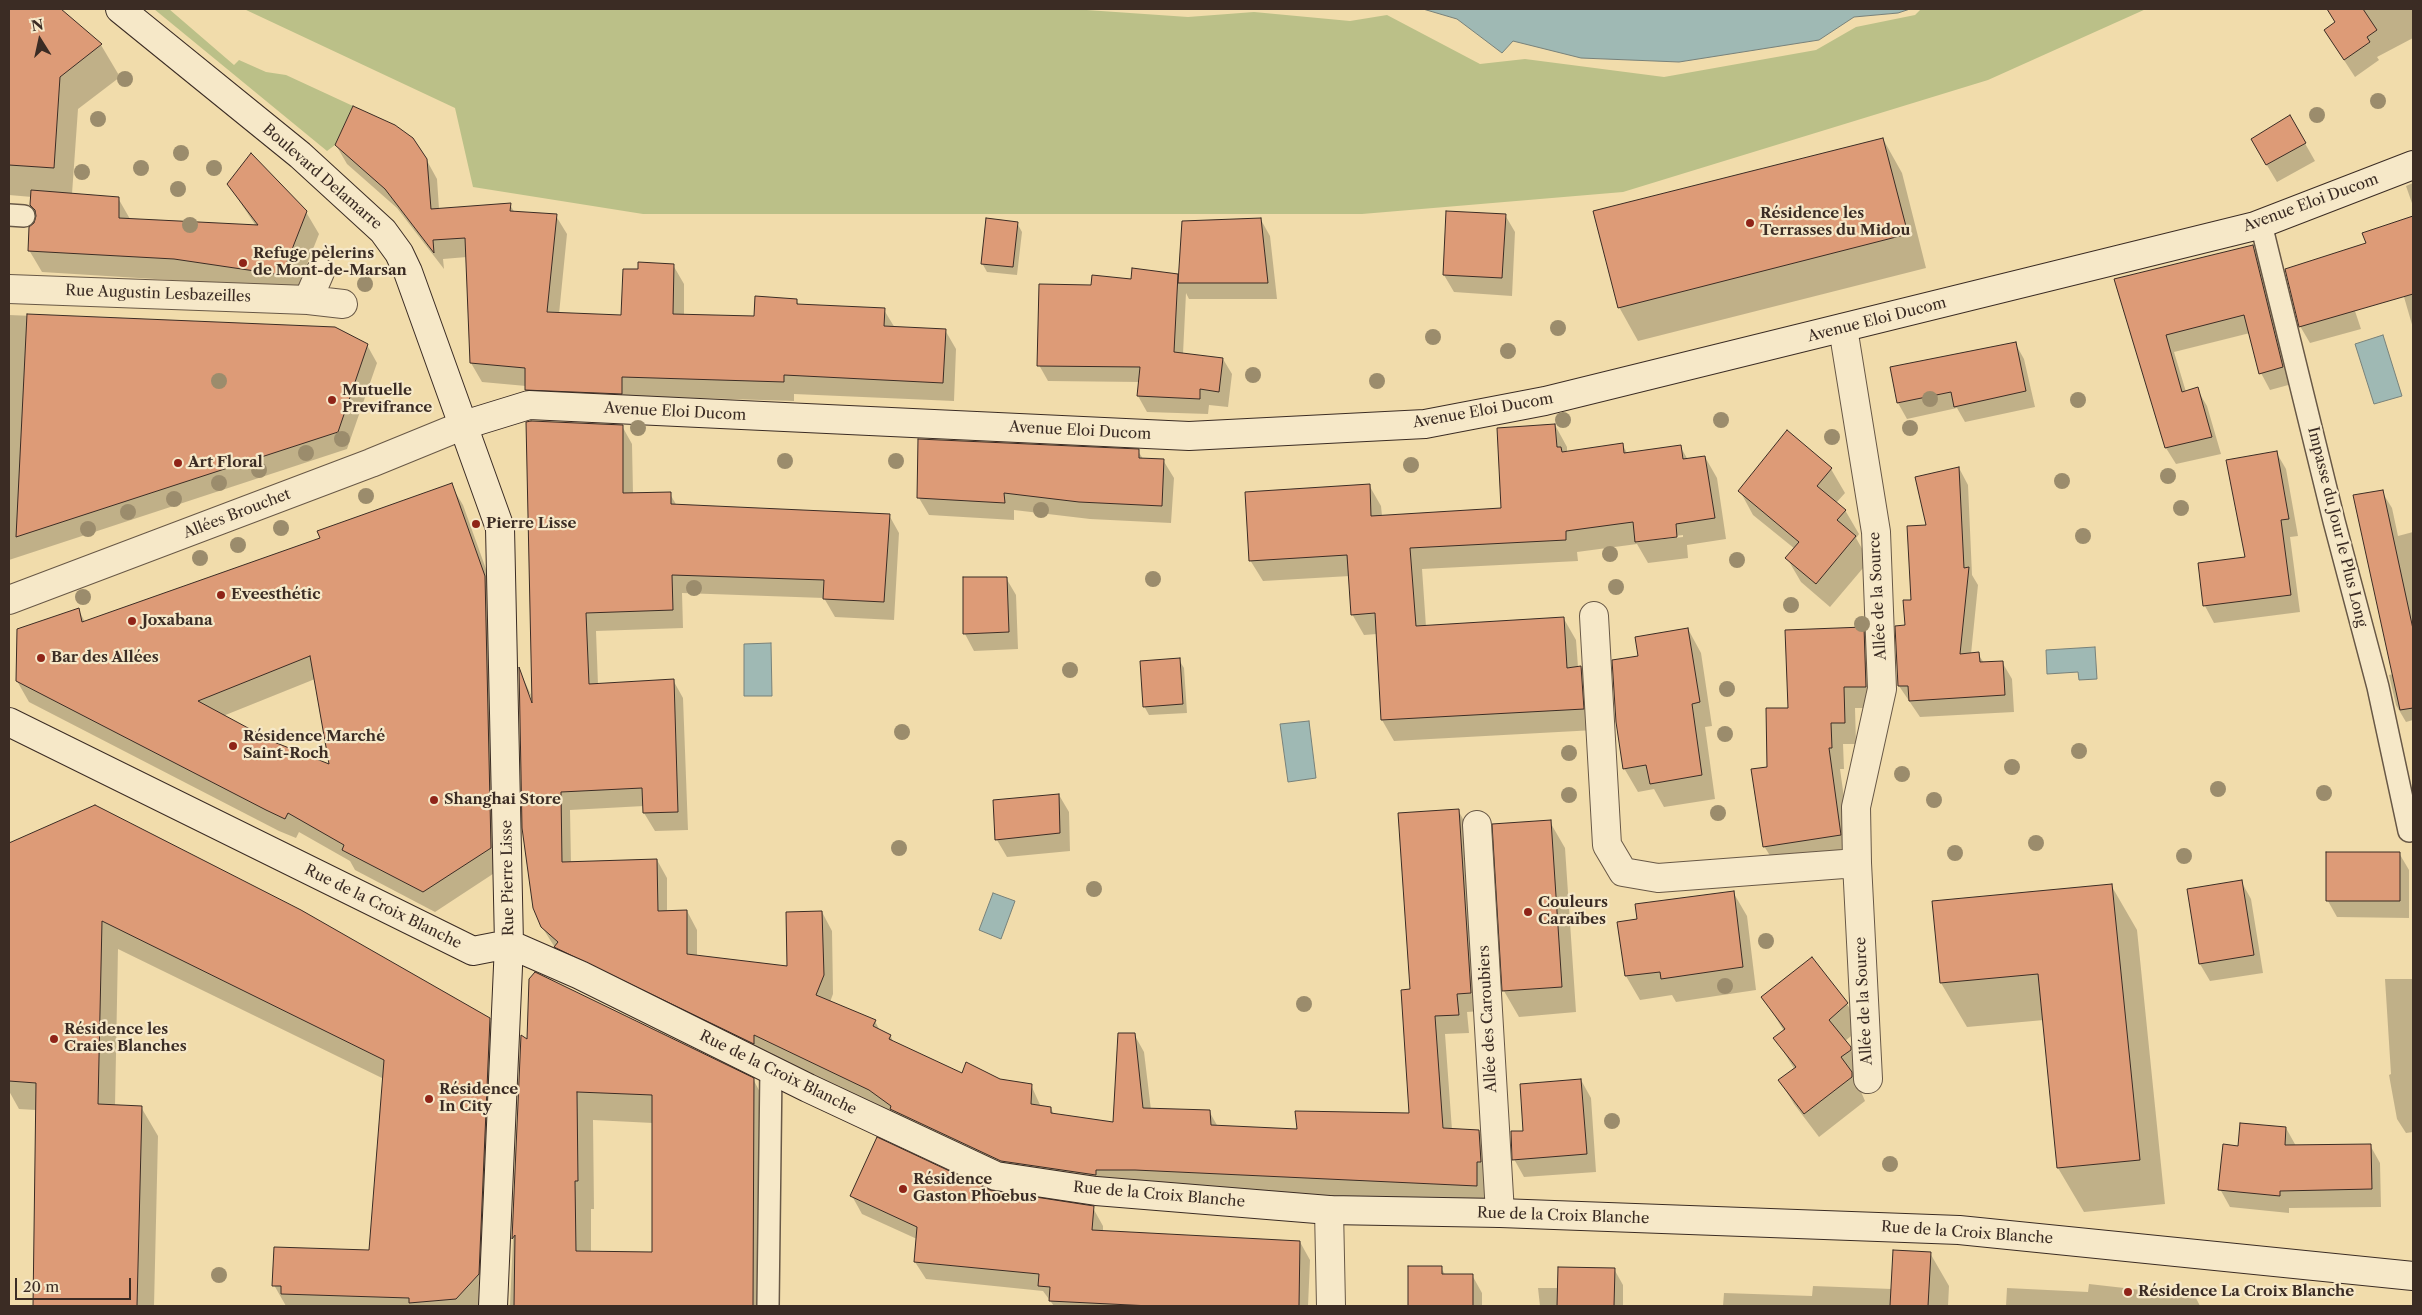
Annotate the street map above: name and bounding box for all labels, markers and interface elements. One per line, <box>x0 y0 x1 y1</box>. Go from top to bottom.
north arrow <box>15 15 65 65</box>
text: N <box>30 15 45 35</box>
street label: Boulevard Delamarre <box>259 120 385 234</box>
street label: Avenue Eloi Ducom <box>2241 170 2381 236</box>
place label: Résidence les Terrasses du Midou <box>1760 205 1910 240</box>
marker: Résidence les Terrasses du Midou <box>1744 217 1756 229</box>
place label: Refuge pèlerins de Mont-de-Marsan <box>253 245 407 280</box>
marker: Refuge pèlerins de Mont-de-Marsan <box>237 257 249 269</box>
street label: Rue Augustin Lesbazeilles <box>65 282 251 306</box>
street label: Avenue Eloi Ducom <box>1806 294 1948 346</box>
place label: Mutuelle Previfrance <box>342 382 432 417</box>
street label: Avenue Eloi Ducom <box>1411 390 1555 432</box>
marker: Mutuelle Previfrance <box>326 394 338 406</box>
street label: Avenue Eloi Ducom <box>603 399 747 425</box>
street label: Avenue Eloi Ducom <box>1008 418 1152 444</box>
street label: Impasse du Jour le Plus Long <box>2303 425 2371 629</box>
place label: Art Floral <box>188 454 263 472</box>
marker: Art Floral <box>172 457 184 469</box>
street label: Allées Brouchet <box>181 485 293 543</box>
place label: Pierre Lisse <box>486 515 576 533</box>
marker: Pierre Lisse <box>470 518 482 530</box>
street label: Allée de la Source <box>1866 531 1890 661</box>
place label: Eveesthétic <box>231 586 320 604</box>
marker: Eveesthétic <box>215 589 227 601</box>
place label: Joxabana <box>142 612 213 630</box>
marker: Joxabana <box>126 615 138 627</box>
place label: Bar des Allées <box>51 649 159 667</box>
marker: Bar des Allées <box>35 652 47 664</box>
place label: Résidence Marché Saint-Roch <box>243 728 385 763</box>
marker: Résidence Marché Saint-Roch <box>227 740 239 752</box>
place label: Shanghai Store <box>444 791 561 809</box>
marker: Shanghai Store <box>428 794 440 806</box>
street label: Rue Pierre Lisse <box>498 820 518 936</box>
street label: Rue de la Croix Blanche <box>302 861 464 953</box>
place label: Couleurs Caraïbes <box>1538 894 1608 929</box>
marker: Couleurs Caraïbes <box>1522 906 1534 918</box>
street label: Allée de la Source <box>1852 936 1876 1066</box>
street label: Allée des Caroubiers <box>1475 945 1501 1093</box>
place label: Résidence les Craies Blanches <box>64 1021 187 1056</box>
street label: Rue de la Croix Blanche <box>697 1027 859 1119</box>
marker: Résidence les Craies Blanches <box>48 1033 60 1045</box>
place label: Résidence In City <box>439 1081 518 1116</box>
marker: Résidence In City <box>423 1093 435 1105</box>
place label: Résidence Gaston Phoebus <box>913 1171 1037 1206</box>
street label: Rue de la Croix Blanche <box>1072 1179 1246 1211</box>
marker: Résidence Gaston Phoebus <box>897 1183 909 1195</box>
street label: Rue de la Croix Blanche <box>1476 1204 1650 1228</box>
street label: Rue de la Croix Blanche <box>1880 1218 2054 1248</box>
scale bar <box>18 1268 134 1300</box>
text: 20 m <box>23 1277 59 1296</box>
place label: Résidence La Croix Blanche <box>2138 1283 2354 1301</box>
marker: Résidence La Croix Blanche <box>2122 1286 2134 1298</box>

